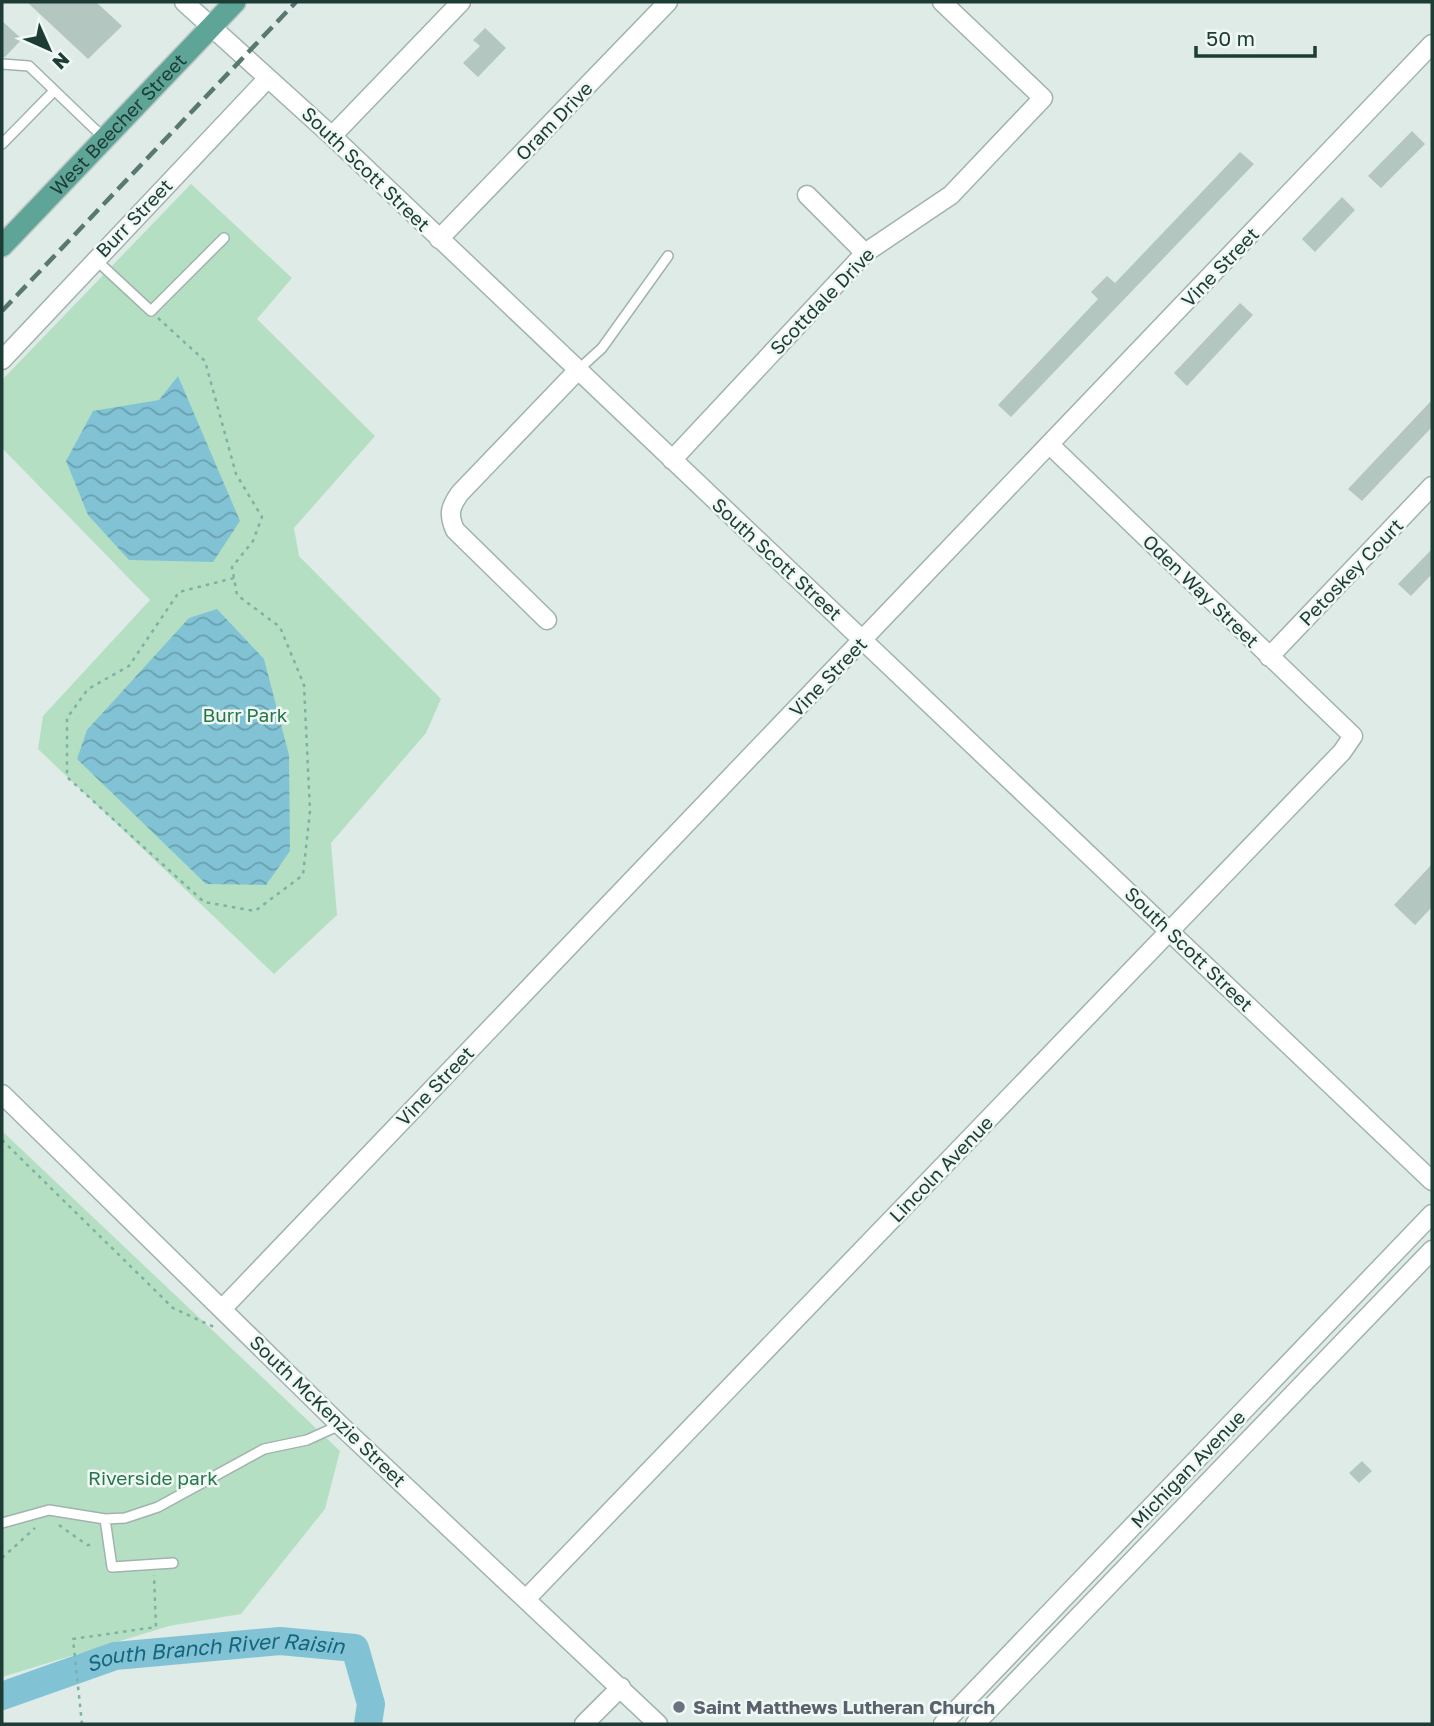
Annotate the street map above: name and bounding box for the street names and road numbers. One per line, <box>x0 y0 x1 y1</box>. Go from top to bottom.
street label: West Beecher Street <box>45 48 191 200</box>
street label: Oram Drive <box>510 76 597 165</box>
street label: South Scott Street <box>298 102 435 236</box>
street label: Burr Street <box>91 174 177 262</box>
street label: Vine Street <box>1176 222 1263 311</box>
street label: Scottdale Drive <box>765 242 879 359</box>
street label: South Scott Street <box>708 493 847 625</box>
street label: Petoskey Court <box>1294 513 1408 630</box>
street label: Oden Way Street <box>1138 529 1264 652</box>
street label: Vine Street <box>784 632 871 721</box>
street label: South Scott Street <box>1121 882 1258 1016</box>
street label: Vine Street <box>391 1041 478 1130</box>
street label: Lincoln Avenue <box>884 1111 997 1227</box>
street label: South McKenzie Street <box>246 1330 411 1491</box>
street label: Michigan Avenue <box>1126 1405 1250 1532</box>

